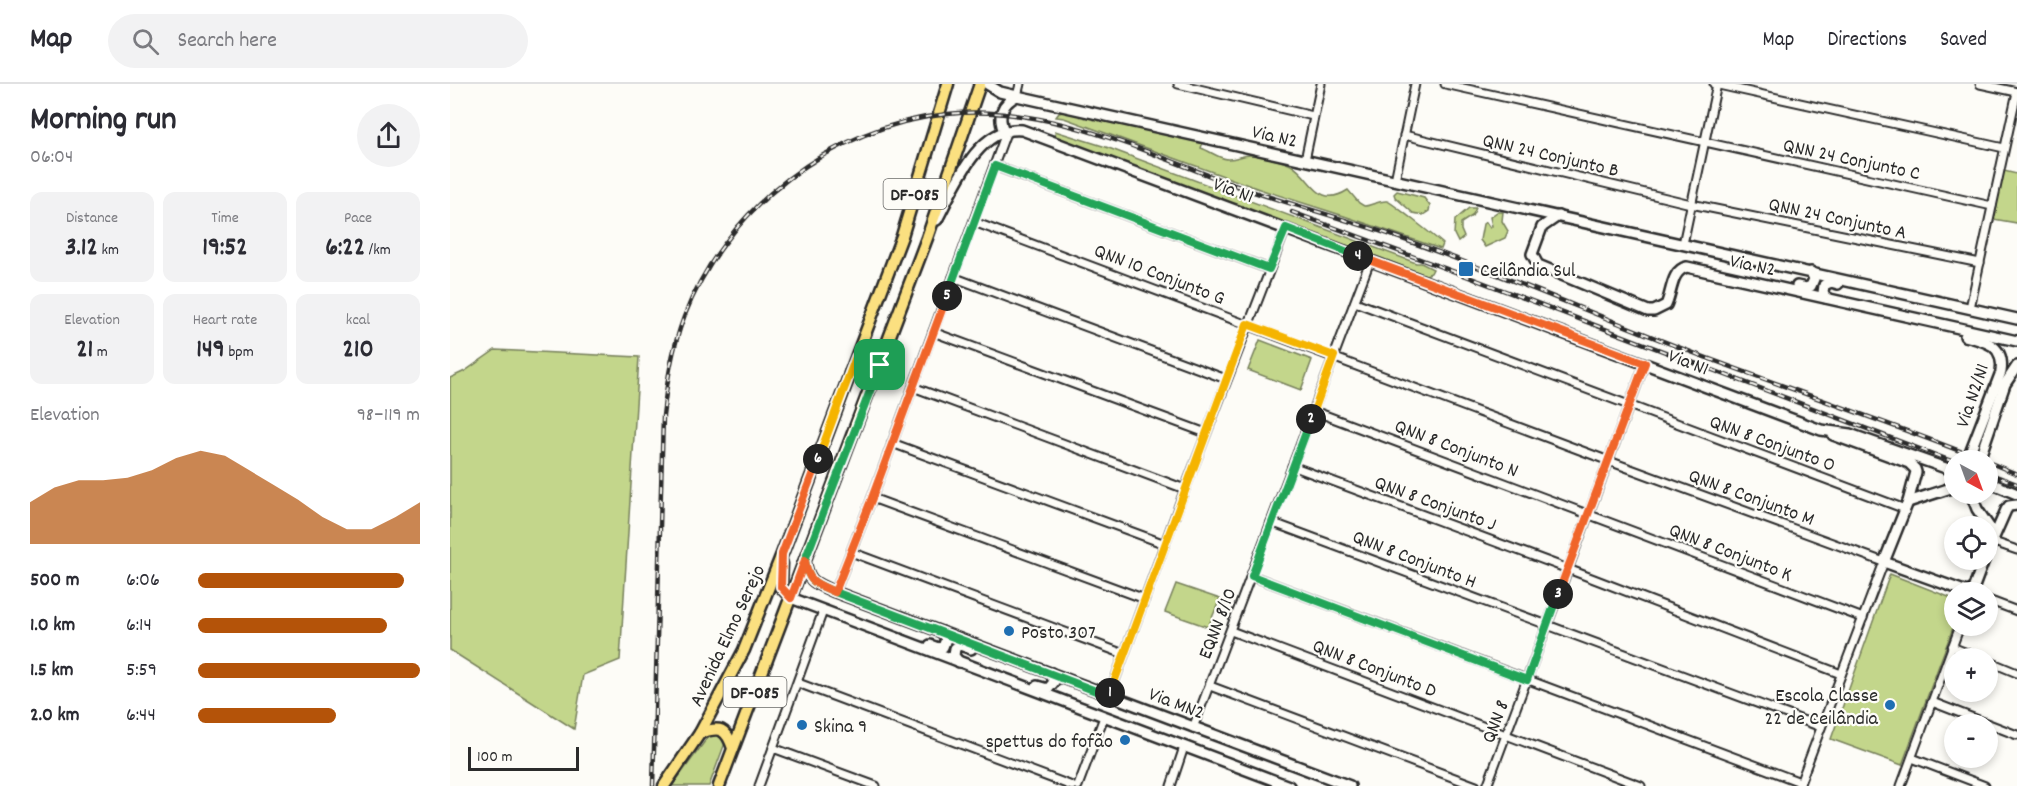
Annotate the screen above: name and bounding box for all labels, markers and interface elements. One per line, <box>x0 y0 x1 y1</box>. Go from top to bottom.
search box <box>108 14 528 68</box>
text: Map <box>30 21 72 61</box>
icon: search <box>129 25 162 58</box>
text: Search here <box>177 26 277 57</box>
text: Map <box>1763 26 1794 56</box>
text: Directions <box>1827 26 1907 56</box>
text: Saved <box>1940 26 1987 56</box>
text: Morning run <box>30 98 177 145</box>
button: share <box>357 104 420 167</box>
street label: Via N2 <box>1249 119 1300 157</box>
street label: QNN 24 Conjunto B <box>1479 128 1621 186</box>
street label: QNN 24 Conjunto C <box>1780 133 1923 189</box>
text: 06:04 <box>30 144 73 172</box>
street label: Via N1 <box>1209 172 1257 212</box>
road number: DF-085 <box>884 179 946 209</box>
street label: QNN 24 Conjunto A <box>1766 192 1909 248</box>
text: Distance <box>66 207 118 230</box>
text: Time <box>211 207 239 230</box>
text: Pace <box>344 207 372 230</box>
text: 3.12 <box>65 230 98 267</box>
text: 19:52 <box>202 230 248 267</box>
text: 6:22 <box>325 230 365 267</box>
street label: QNN 10 Conjunto G <box>1090 238 1228 314</box>
text: km <box>98 239 119 262</box>
text: /km <box>365 239 391 262</box>
pin: 4 <box>1343 241 1373 271</box>
text: 4 <box>1355 244 1361 267</box>
street label: Via N2 <box>1727 248 1778 285</box>
place label: Ceilândia Sul <box>1480 258 1576 286</box>
marker: Ceilândia Sul <box>1457 260 1475 278</box>
pin: 5 <box>932 281 962 311</box>
text: 5 <box>943 284 951 307</box>
text: Elevation <box>64 309 120 332</box>
text: Heart rate <box>193 309 257 332</box>
text: kcal <box>346 309 370 332</box>
text: 21 <box>76 332 93 369</box>
text: 149 <box>196 332 225 369</box>
text: 210 <box>342 332 374 369</box>
pin <box>854 339 905 390</box>
text: m <box>93 341 108 364</box>
text: bpm <box>225 341 254 364</box>
street label: Via N1 <box>1664 343 1712 384</box>
icon: arrive <box>863 348 896 381</box>
street label: Via N2/N1 <box>1950 360 1998 432</box>
text: Elevation <box>30 402 100 430</box>
text: 98–119 m <box>357 402 420 430</box>
pin: 2 <box>1296 404 1326 434</box>
text: 2 <box>1308 407 1315 430</box>
street label: QNN 8 Conjunto O <box>1705 409 1839 481</box>
street label: QNN 8 Conjunto N <box>1390 413 1522 486</box>
pin: 6 <box>803 444 833 474</box>
text: 6 <box>814 447 822 470</box>
north arrow <box>1944 450 1998 504</box>
map controls <box>1944 450 1998 768</box>
street label: QNN 8 Conjunto M <box>1684 463 1818 535</box>
street label: QNN 8 Conjunto J <box>1370 470 1500 540</box>
button: locate <box>1944 516 1998 570</box>
street label: QNN 8 Conjunto K <box>1664 517 1796 590</box>
street label: QNN 8 Conjunto H <box>1348 524 1480 597</box>
street label: Avenida Elmo Serejo <box>684 561 774 712</box>
text: 500 m <box>30 567 79 595</box>
text: 6:06 <box>126 567 160 595</box>
pin: 3 <box>1543 579 1573 609</box>
text: 3 <box>1554 582 1562 605</box>
button: layers <box>1944 582 1998 636</box>
street label: EQNN 8/10 <box>1192 584 1245 664</box>
text: 1.0 km <box>30 612 75 640</box>
text: 6:14 <box>126 612 152 640</box>
place label: Posto 307 <box>1021 620 1096 648</box>
marker: Posto 307 <box>1002 624 1016 638</box>
street label: QNN 8 Conjunto D <box>1308 633 1440 706</box>
button: + <box>1944 648 1998 702</box>
text: 1.5 km <box>30 657 73 685</box>
text: 5:59 <box>126 657 157 685</box>
road number: DF-085 <box>724 677 786 707</box>
pin: 1 <box>1095 678 1125 708</box>
text: 1 <box>1108 681 1112 704</box>
street label: Via MN2 <box>1144 681 1208 728</box>
place label: Escola Classe 22 de Ceilândia <box>1764 683 1879 734</box>
street label: QNN 8 <box>1476 697 1518 748</box>
marker: Escola Classe 22 de Ceilândia <box>1883 698 1897 712</box>
text: 2.0 km <box>30 702 79 730</box>
text: 6:44 <box>126 702 156 730</box>
place label: Skina 9 <box>814 714 867 742</box>
button: − <box>1944 714 1998 768</box>
marker: Skina 9 <box>795 718 809 732</box>
place label: spettus do fofão <box>985 729 1113 757</box>
marker: spettus do fofão <box>1118 733 1132 747</box>
scale bar <box>468 744 579 772</box>
text: 100 m <box>477 746 513 769</box>

